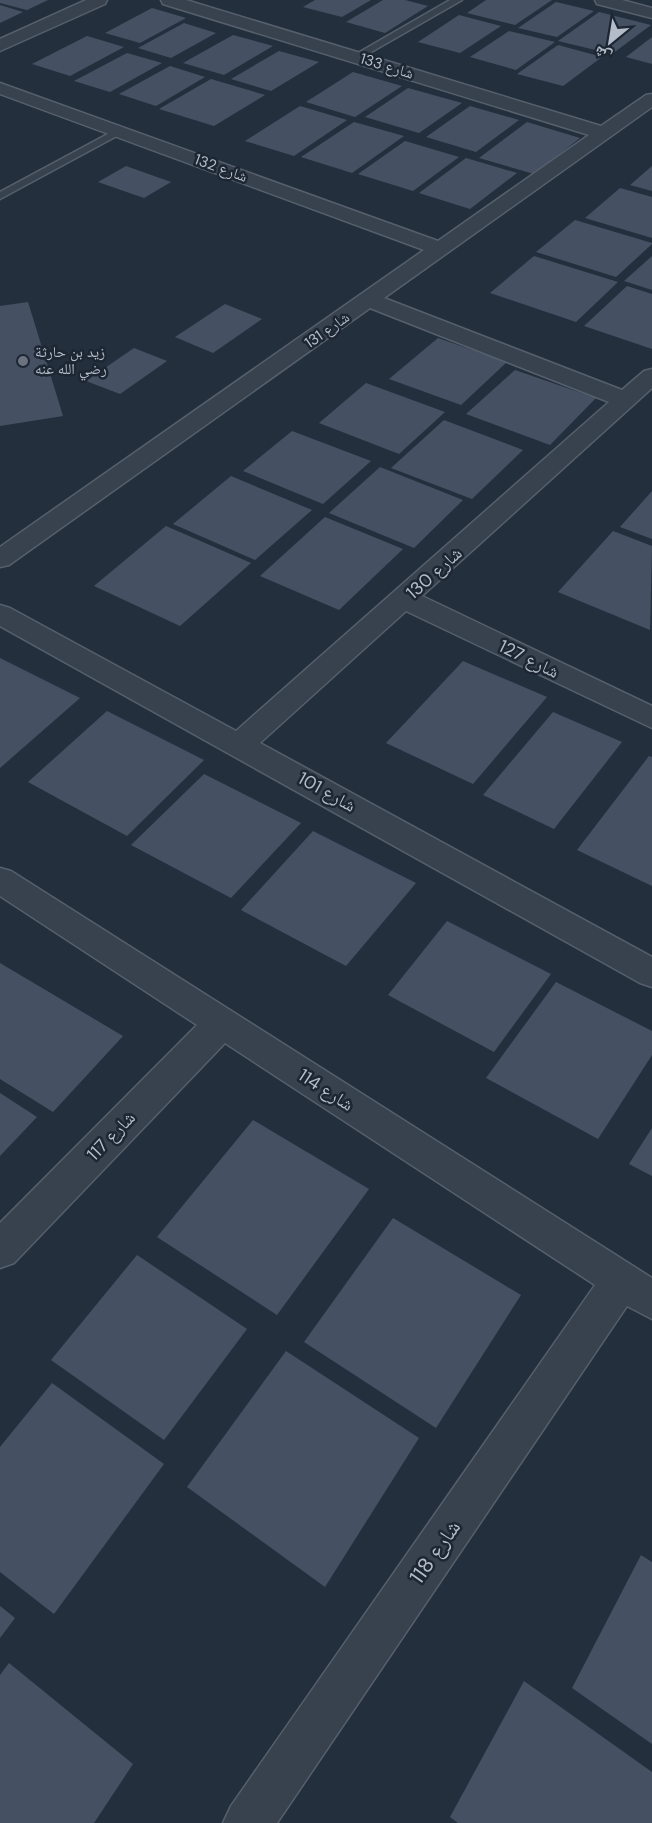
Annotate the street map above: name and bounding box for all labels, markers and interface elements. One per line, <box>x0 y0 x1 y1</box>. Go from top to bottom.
north arrow <box>580 12 640 72</box>
text: ش <box>590 41 615 68</box>
street label: شارع 133 <box>358 48 416 84</box>
street label: شارع 132 <box>192 149 250 187</box>
street label: شارع 131 <box>301 307 354 353</box>
place label: زيد بن حارثة رضي الله عنه <box>35 342 107 381</box>
marker: زيد بن حارثة رضي الله عنه <box>16 354 30 368</box>
street label: شارع 130 <box>401 541 467 605</box>
street label: شارع 127 <box>495 634 563 684</box>
street label: شارع 101 <box>294 766 360 818</box>
street label: شارع 114 <box>294 1063 358 1117</box>
street label: شارع 117 <box>82 1106 140 1166</box>
street label: شارع 118 <box>403 1515 467 1589</box>

